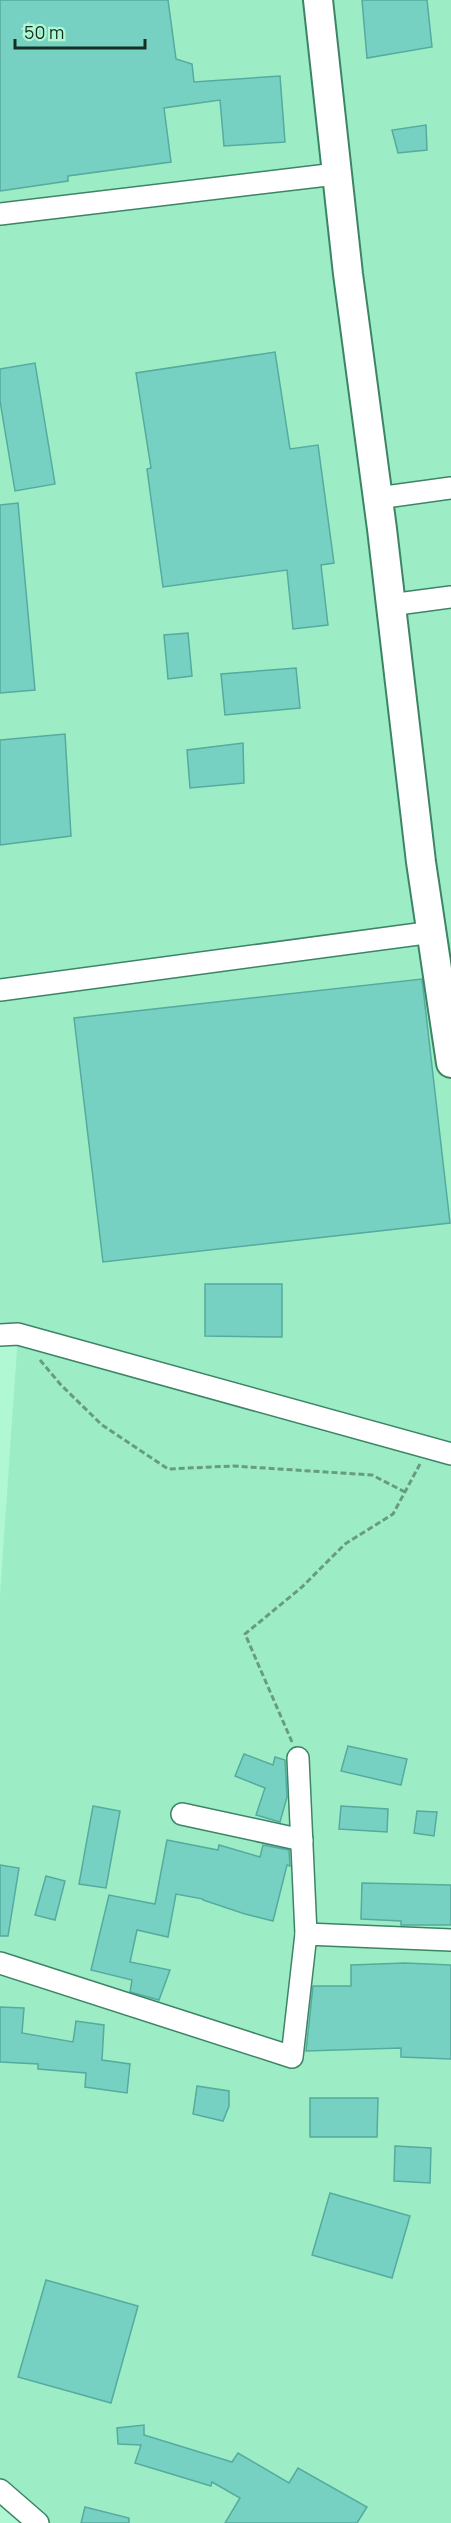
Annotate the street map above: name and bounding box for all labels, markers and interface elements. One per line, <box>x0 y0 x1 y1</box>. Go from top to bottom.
scale bar <box>15 12 146 50</box>
text: 50 m <box>24 20 64 44</box>

